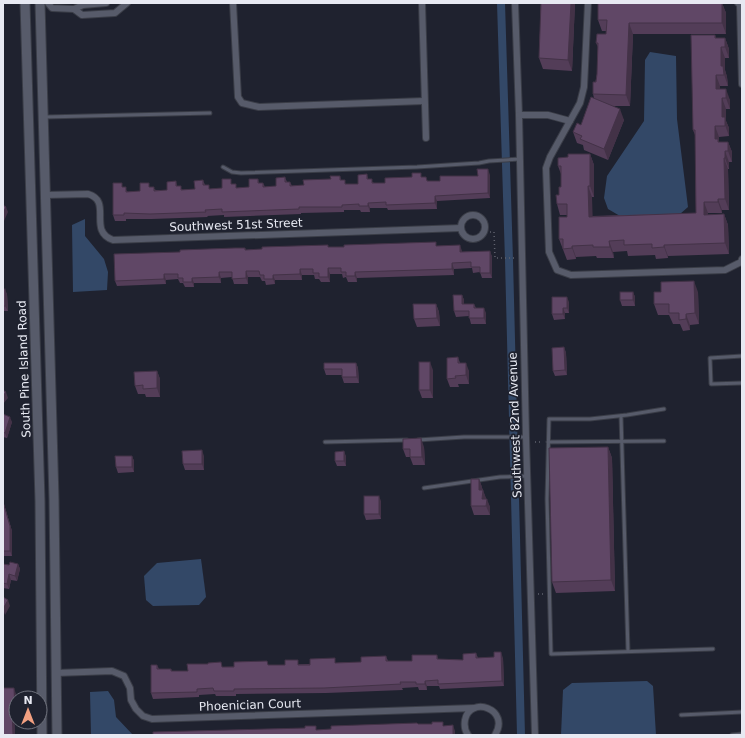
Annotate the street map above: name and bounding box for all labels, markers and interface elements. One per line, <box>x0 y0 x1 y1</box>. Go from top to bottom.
street label: Southwest 51st Street <box>169 216 303 234</box>
street label: South Pine Island Road <box>15 300 33 438</box>
street label: Southwest 82nd Avenue <box>505 352 525 498</box>
north arrow <box>8 690 48 730</box>
text: N <box>23 694 33 707</box>
street label: Phoenician Court <box>199 696 302 714</box>

